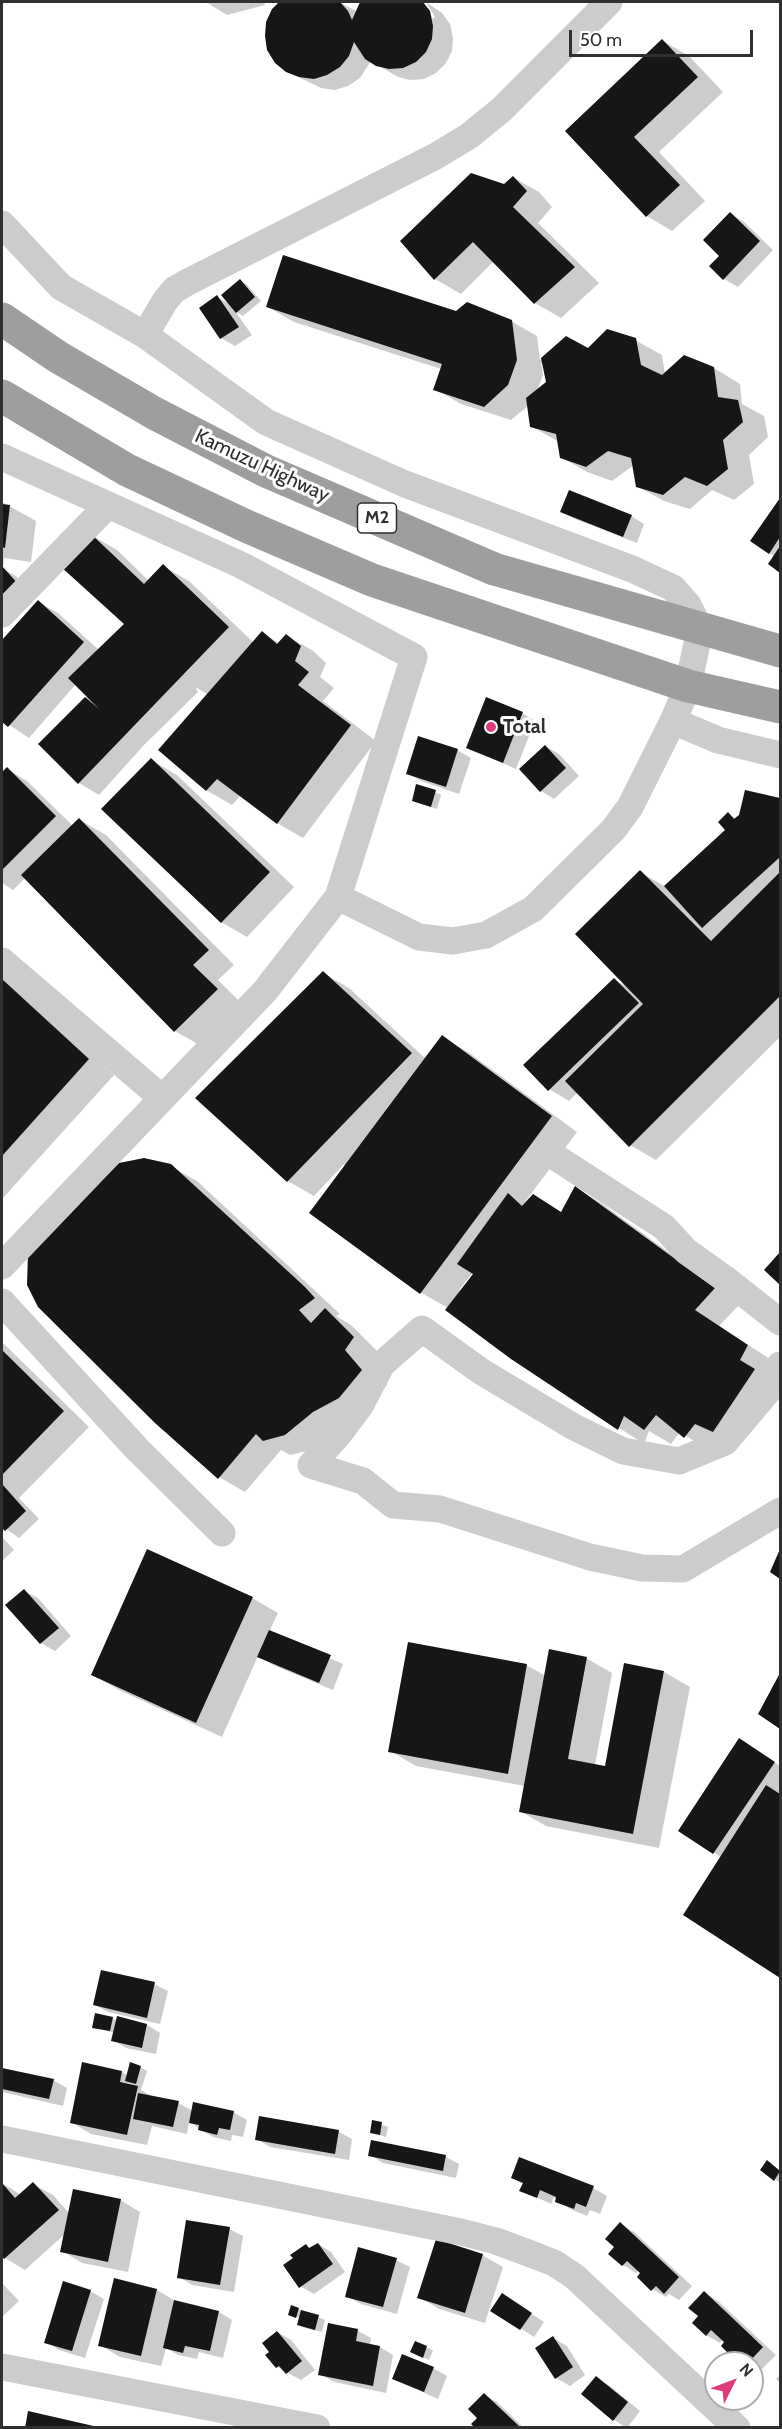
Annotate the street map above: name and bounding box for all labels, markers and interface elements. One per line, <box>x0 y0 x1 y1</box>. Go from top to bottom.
scale bar <box>572 18 756 56</box>
text: 50 m <box>580 29 622 51</box>
street label: Kamuzu Highway <box>191 424 333 508</box>
road number: M2 <box>358 503 397 533</box>
place label: Total <box>503 715 546 739</box>
marker: Total <box>484 720 498 734</box>
north arrow <box>704 2351 764 2411</box>
text: N <box>735 2359 757 2381</box>

